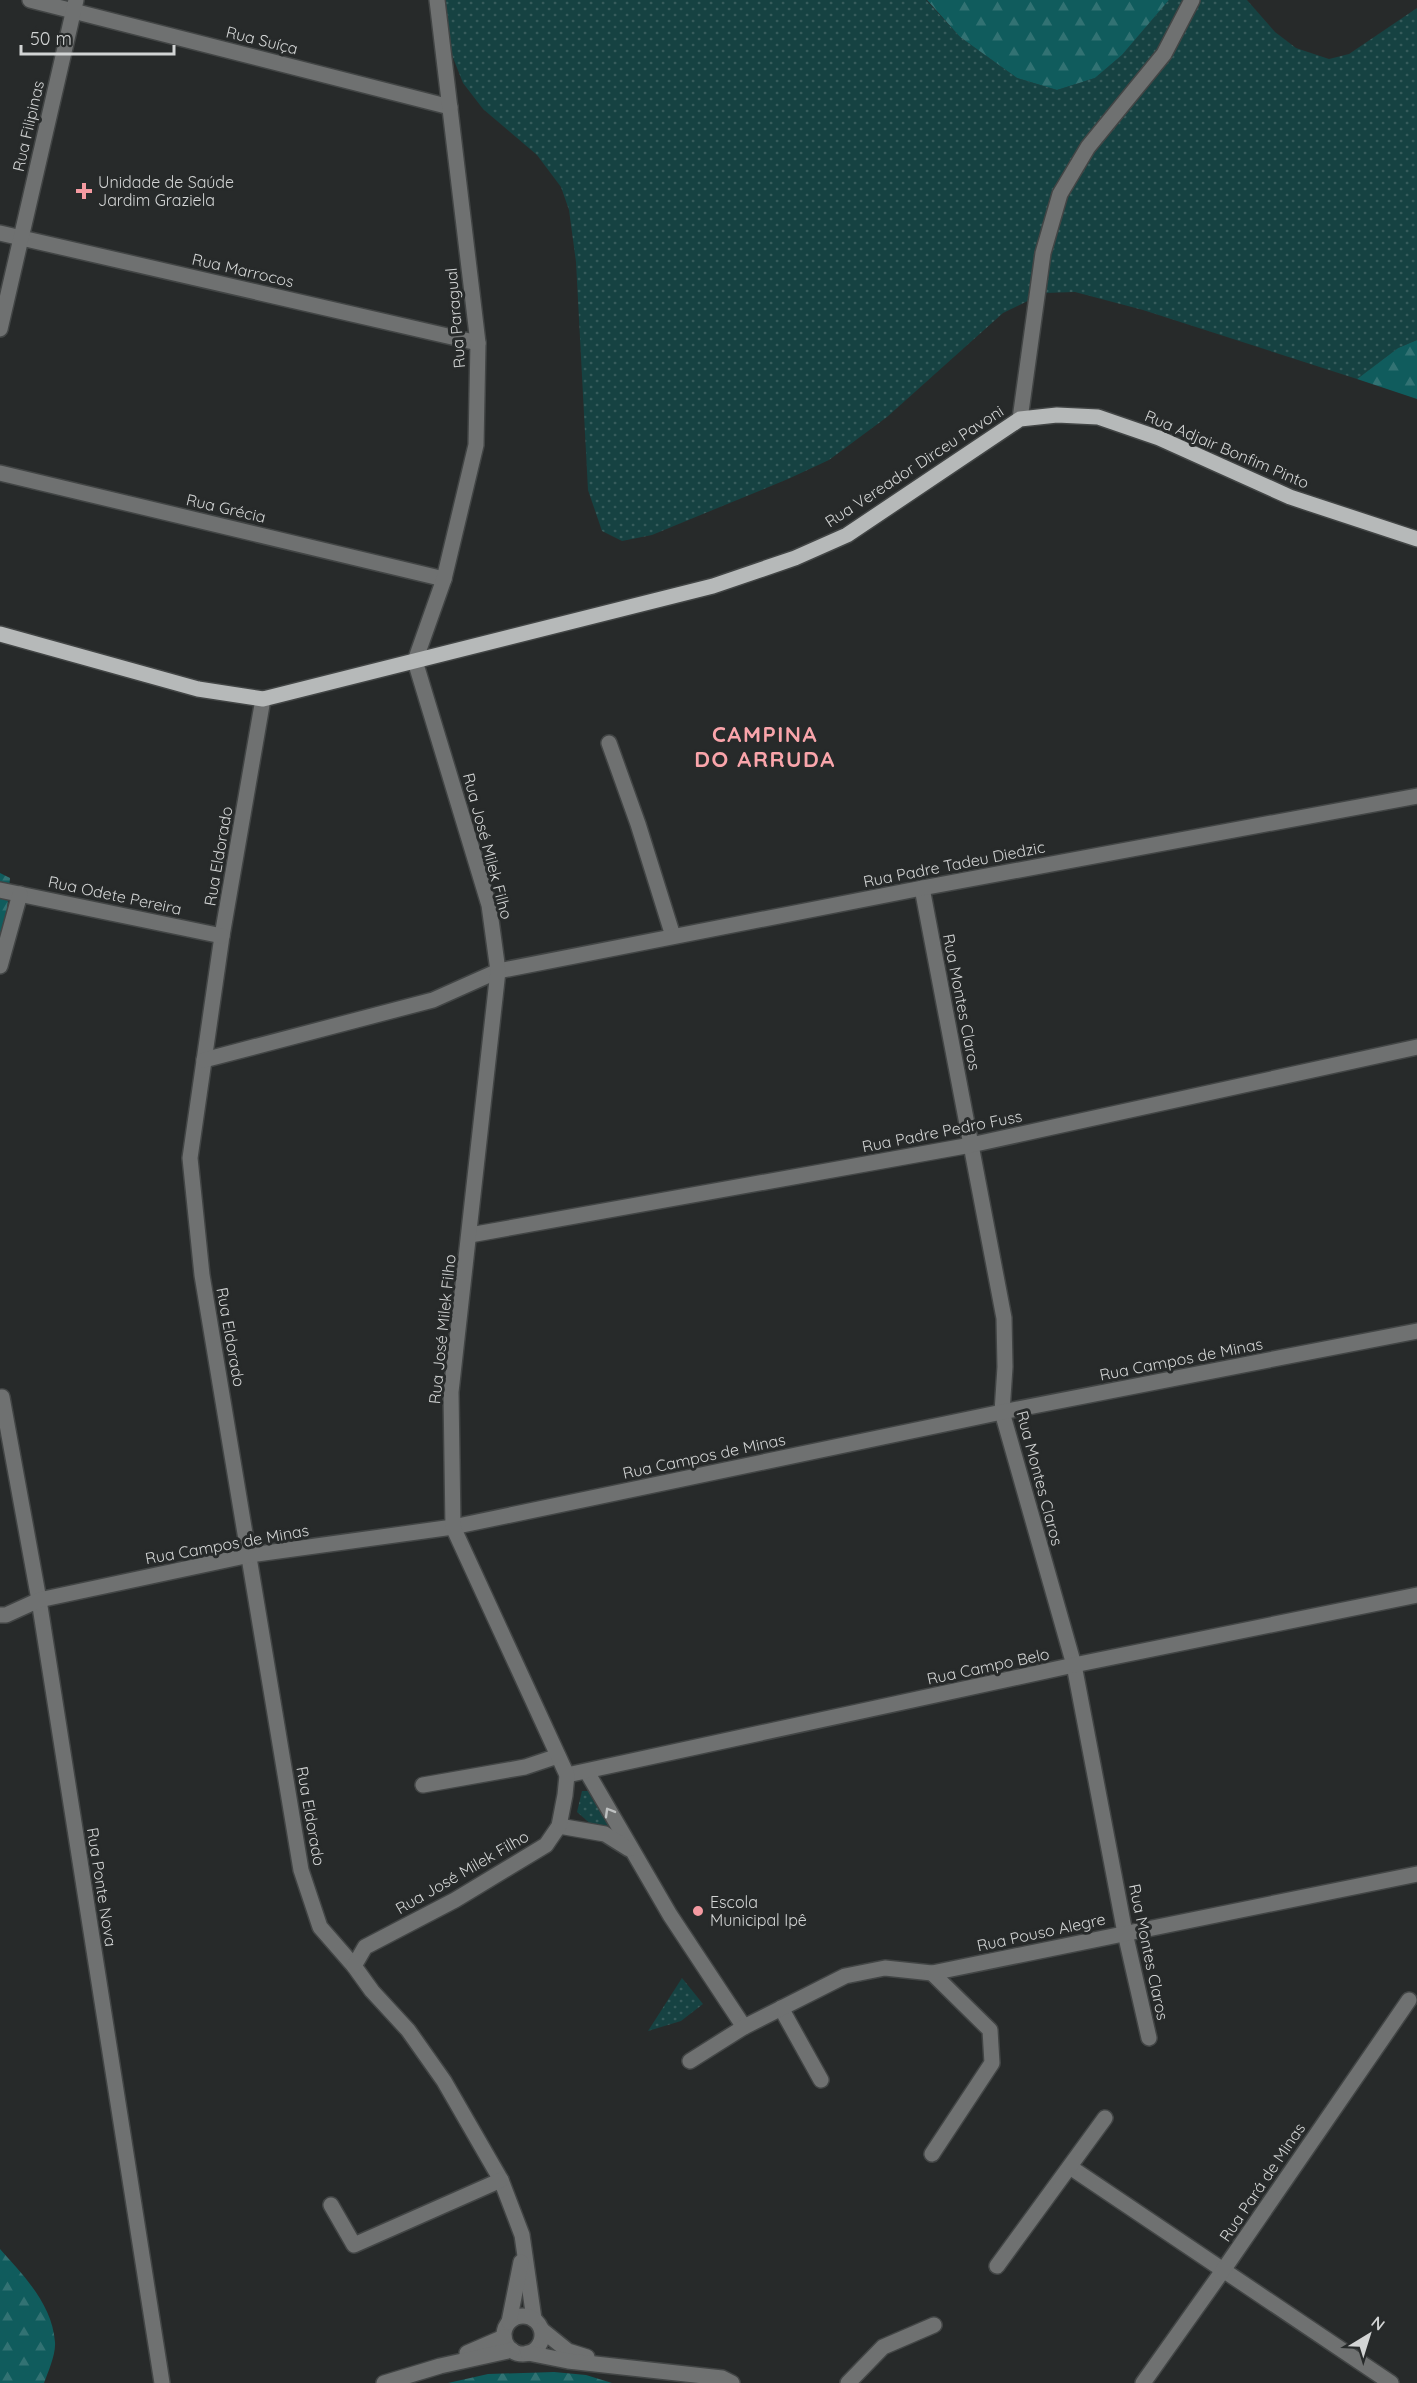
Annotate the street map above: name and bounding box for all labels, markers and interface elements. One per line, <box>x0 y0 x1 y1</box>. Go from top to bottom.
scale bar <box>21 18 174 56</box>
street label: Rua Suíça <box>224 21 300 59</box>
text: 50 m <box>30 27 72 50</box>
street label: Rua Filipinas <box>8 78 48 174</box>
place label: Unidade de Saúde Jardim Graziela <box>98 172 234 210</box>
marker: Unidade de Saúde Jardim Graziela <box>75 182 93 200</box>
street label: Rua Marrocos <box>190 249 296 291</box>
street label: Rua Paragual <box>441 267 469 369</box>
street label: Rua Vereador Dirceu Pavoni <box>821 401 1007 531</box>
street label: Rua Adjair Bonfim Pinto <box>1142 405 1312 493</box>
street label: Rua Grécia <box>184 489 268 527</box>
district label: CAMPINA DO ARRUDA <box>694 720 836 773</box>
street label: Rua José Milek Filho <box>459 771 517 921</box>
street label: Rua Eldorado <box>199 805 237 907</box>
street label: Rua Padre Tadeu Diedzic <box>861 837 1047 891</box>
street label: Rua Odete Pereira <box>46 871 184 919</box>
street label: Rua Montes Claros <box>939 932 985 1072</box>
street label: Rua Padre Pedro Fuss <box>860 1106 1024 1156</box>
street label: Rua José Milek Filho <box>424 1253 460 1405</box>
street label: Rua Eldorado <box>212 1286 250 1388</box>
street label: Rua Campos de Minas <box>1098 1333 1264 1385</box>
street label: Rua Montes Claros <box>1012 1408 1068 1548</box>
street label: Rua Campos de Minas <box>621 1429 787 1483</box>
street label: Rua Campos de Minas <box>144 1520 310 1568</box>
street label: Rua Campo Belo <box>925 1643 1051 1689</box>
street label: Rua Eldorado <box>292 1765 330 1867</box>
one-way arrow <box>605 1807 616 1818</box>
street label: Rua Ponte Nova <box>83 1826 121 1948</box>
street label: Rua José Milek Filho <box>392 1826 532 1918</box>
street label: Rua Montes Claros <box>1125 1882 1173 2022</box>
place label: Escola Municipal Ipê <box>710 1892 807 1930</box>
marker: Escola Municipal Ipê <box>691 1904 705 1918</box>
street label: Rua Pouso Alegre <box>975 1909 1107 1955</box>
street label: Rua Pará de Minas <box>1215 2119 1309 2245</box>
north arrow <box>1339 2305 1399 2365</box>
text: N <box>1367 2312 1389 2335</box>

